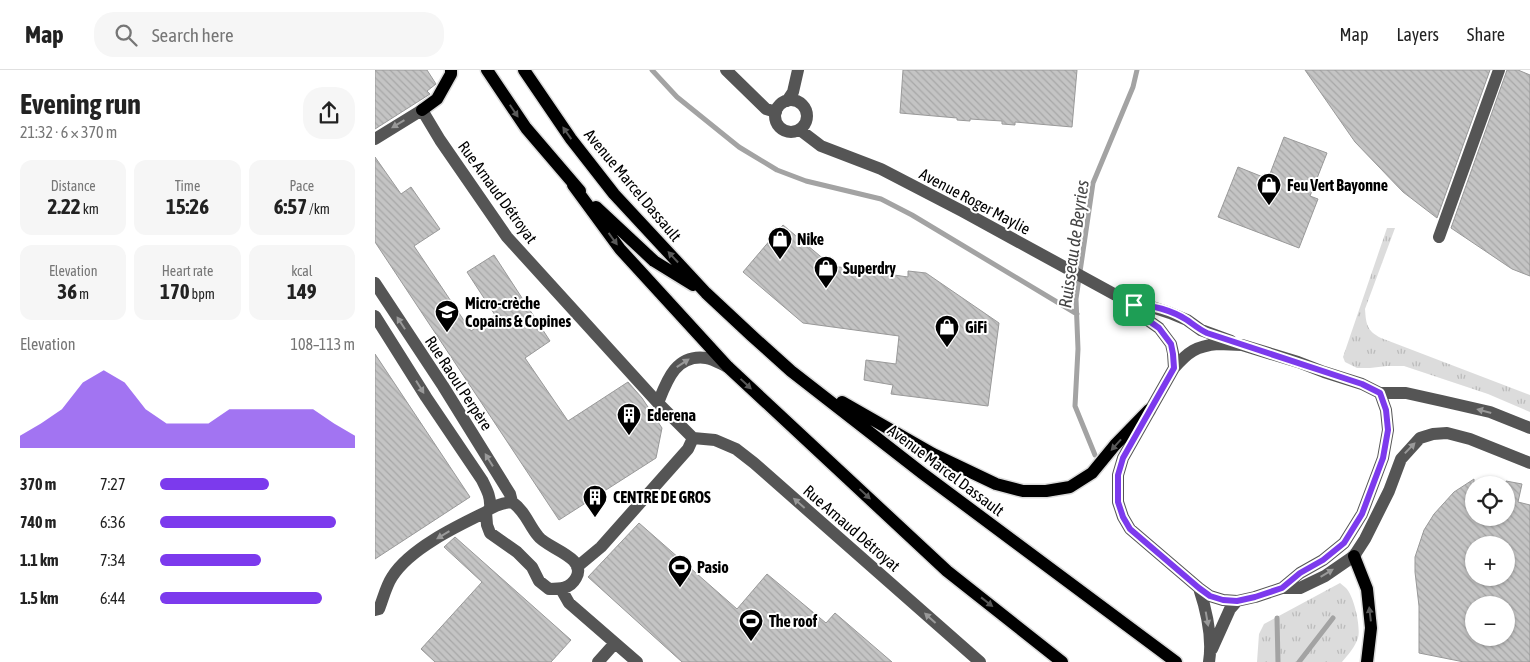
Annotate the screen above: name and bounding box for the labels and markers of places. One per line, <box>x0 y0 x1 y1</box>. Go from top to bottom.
shop icon: Feu Vert Bayonne <box>1256 172 1282 206</box>
place label: Feu Vert Bayonne <box>1287 176 1388 194</box>
shop icon: Nike <box>767 226 793 260</box>
place label: Nike <box>797 230 824 248</box>
shop icon: Superdry <box>813 255 839 289</box>
place label: Superdry <box>843 259 896 277</box>
pin <box>1113 284 1155 326</box>
place label: Micro-crèche Copains & Copines <box>465 294 572 330</box>
school or university icon: Micro-crèche Copains & Copines <box>434 299 460 333</box>
shop icon: GiFi <box>934 314 960 348</box>
place label: GiFi <box>965 318 988 336</box>
building icon: Ederena <box>616 402 642 436</box>
place label: Ederena <box>647 406 696 424</box>
building icon: CENTRE DE GROS <box>582 484 608 518</box>
place label: CENTRE DE GROS <box>613 488 711 506</box>
sports icon: Pasio <box>667 554 693 588</box>
place label: Pasio <box>697 558 729 576</box>
sports icon: The roof <box>738 608 764 642</box>
place label: The roof <box>769 612 818 630</box>

